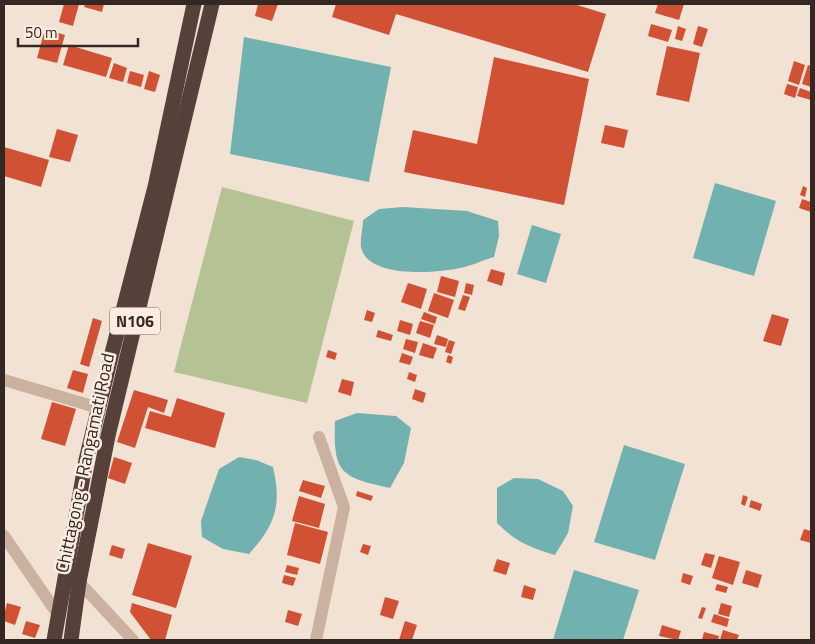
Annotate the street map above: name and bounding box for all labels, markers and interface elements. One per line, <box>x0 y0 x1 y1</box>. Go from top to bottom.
scale bar <box>18 15 138 47</box>
text: 50 m <box>25 21 58 44</box>
road number: N106 <box>110 308 160 334</box>
street label: Chittagong - Rangamati Road <box>48 351 121 575</box>

